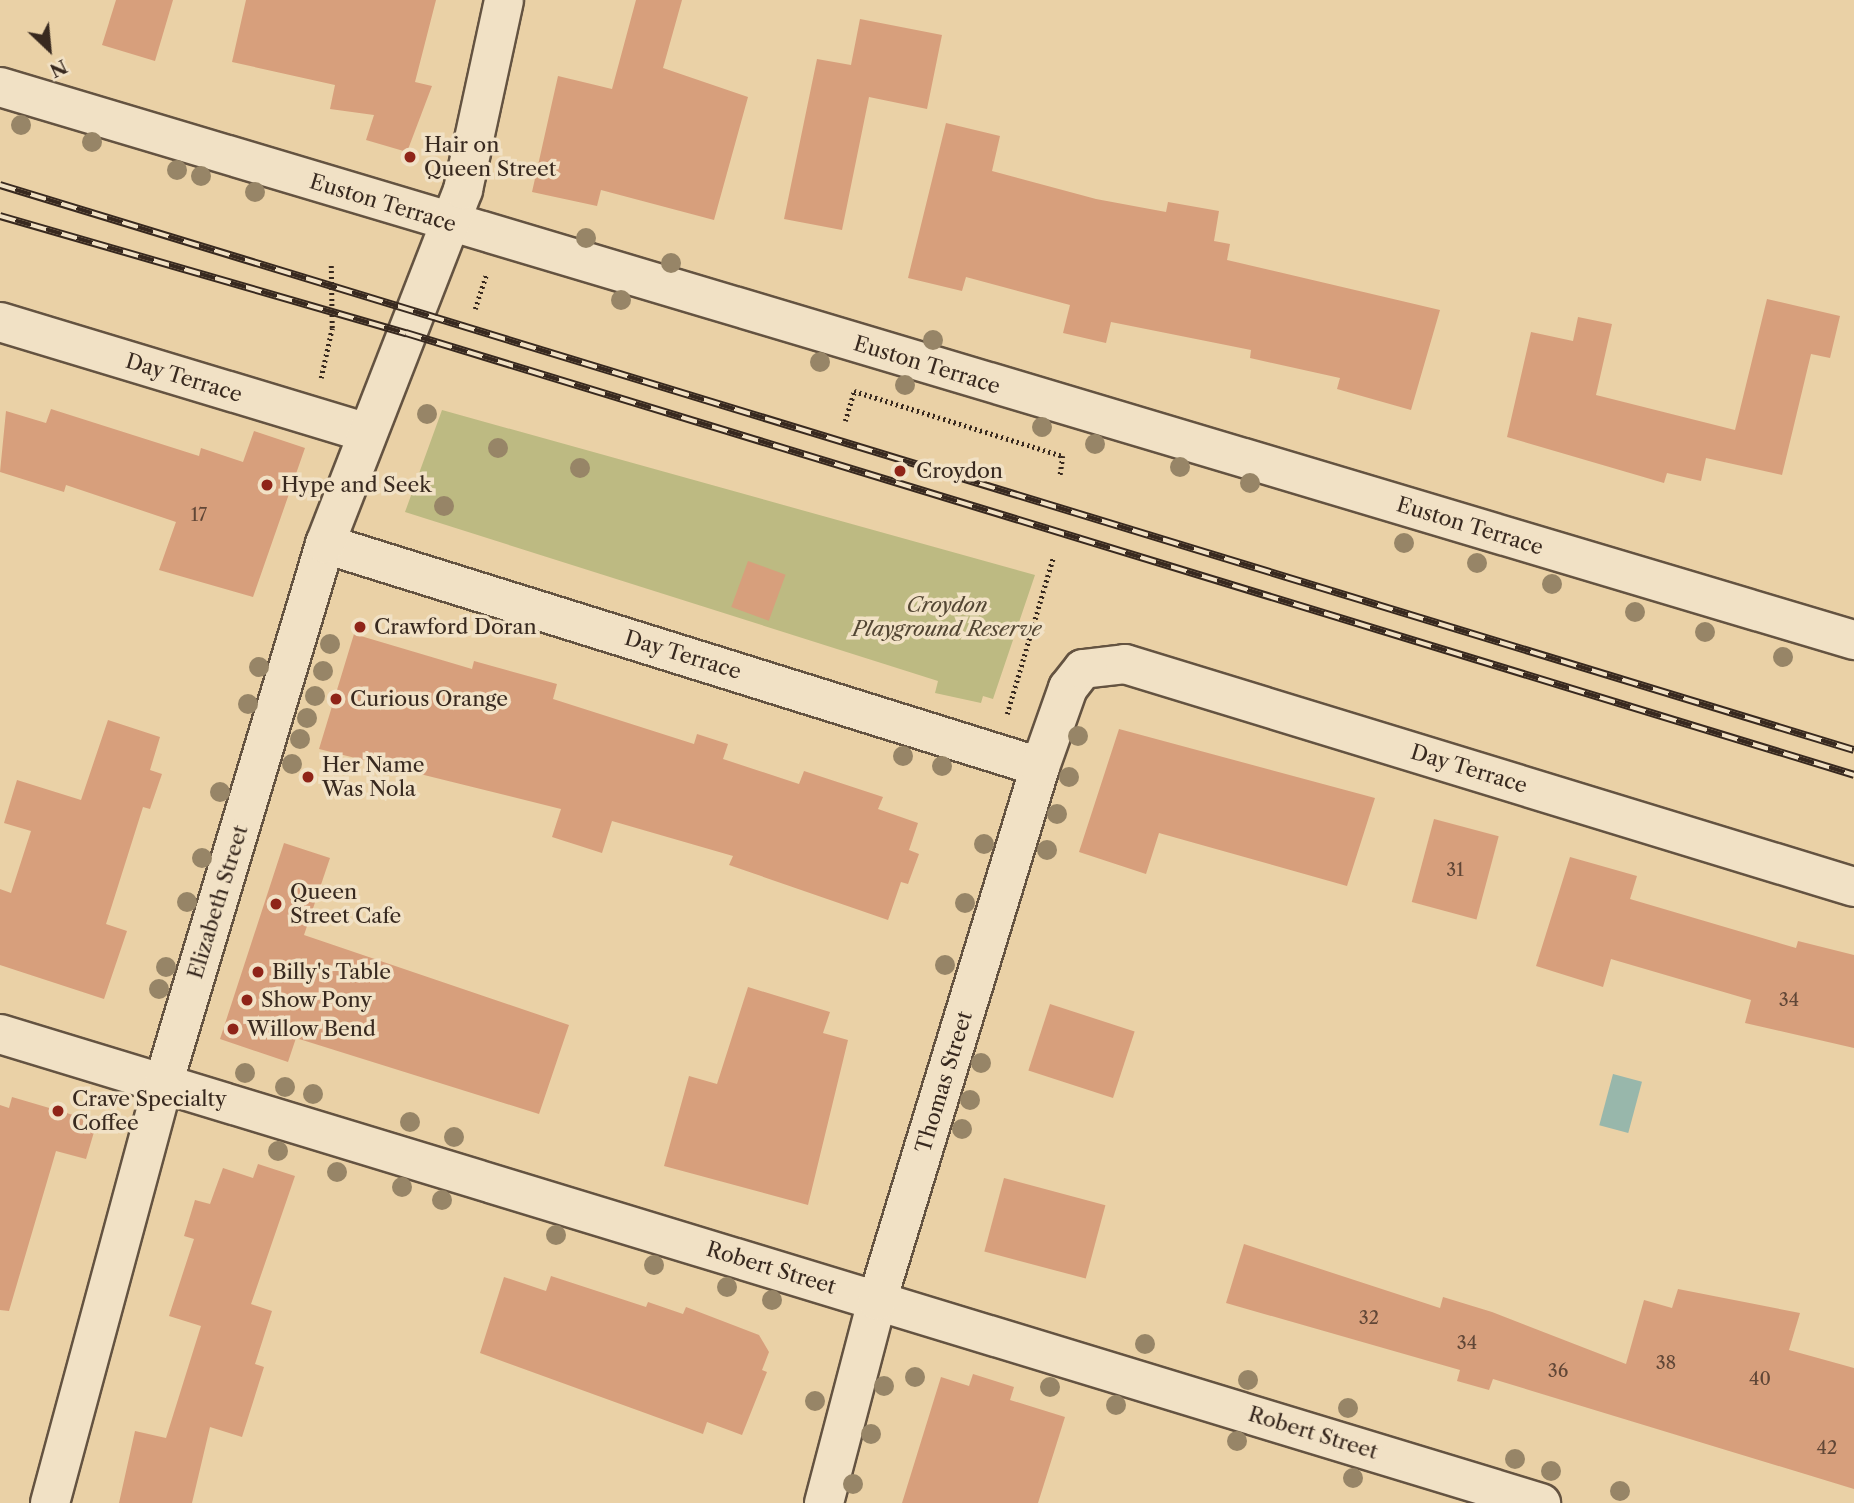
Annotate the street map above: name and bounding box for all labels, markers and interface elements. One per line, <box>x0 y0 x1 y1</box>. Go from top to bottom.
north arrow <box>14 14 84 84</box>
text: N <box>46 54 71 82</box>
place label: Hair on Queen Street <box>424 132 556 182</box>
marker: Hair on Queen Street <box>402 149 418 165</box>
street label: Euston Terrace <box>306 169 460 237</box>
street label: Euston Terrace <box>850 331 1004 399</box>
street label: Day Terrace <box>122 348 246 408</box>
place label: Croydon <box>916 458 1003 484</box>
marker: Croydon <box>890 461 910 481</box>
place label: Hype and Seek <box>281 472 431 498</box>
marker: Hype and Seek <box>259 477 275 493</box>
street label: Euston Terrace <box>1393 492 1547 560</box>
house number: 17 <box>191 504 207 526</box>
park label: Croydon Playground Reserve <box>852 592 1042 642</box>
place label: Crawford Doran <box>374 614 537 640</box>
marker: Crawford Doran <box>352 619 368 635</box>
street label: Day Terrace <box>621 625 745 685</box>
place label: Curious Orange <box>350 686 508 712</box>
marker: Curious Orange <box>328 691 344 707</box>
street label: Day Terrace <box>1407 739 1531 799</box>
place label: Her Name Was Nola <box>322 752 425 802</box>
marker: Her Name Was Nola <box>300 769 316 785</box>
street label: Elizabeth Street <box>183 822 253 982</box>
house number: 31 <box>1446 859 1464 881</box>
place label: Queen Street Cafe <box>290 879 401 929</box>
marker: Queen Street Cafe <box>268 896 284 912</box>
place label: Billy's Table <box>272 959 392 985</box>
marker: Billy's Table <box>250 964 266 980</box>
place label: Show Pony <box>261 987 372 1013</box>
house number: 34 <box>1779 989 1799 1011</box>
marker: Show Pony <box>239 992 255 1008</box>
street label: Thomas Street <box>911 1008 977 1156</box>
place label: Willow Bend <box>247 1016 376 1042</box>
marker: Willow Bend <box>225 1021 241 1037</box>
place label: Crave Specialty Coffee <box>72 1086 227 1136</box>
marker: Crave Specialty Coffee <box>50 1103 66 1119</box>
street label: Robert Street <box>703 1236 839 1300</box>
house number: 32 <box>1359 1307 1379 1329</box>
house number: 34 <box>1457 1332 1477 1354</box>
house number: 38 <box>1656 1352 1676 1374</box>
house number: 36 <box>1548 1360 1568 1382</box>
house number: 40 <box>1749 1368 1771 1390</box>
street label: Robert Street <box>1245 1401 1381 1465</box>
house number: 42 <box>1817 1437 1837 1459</box>

